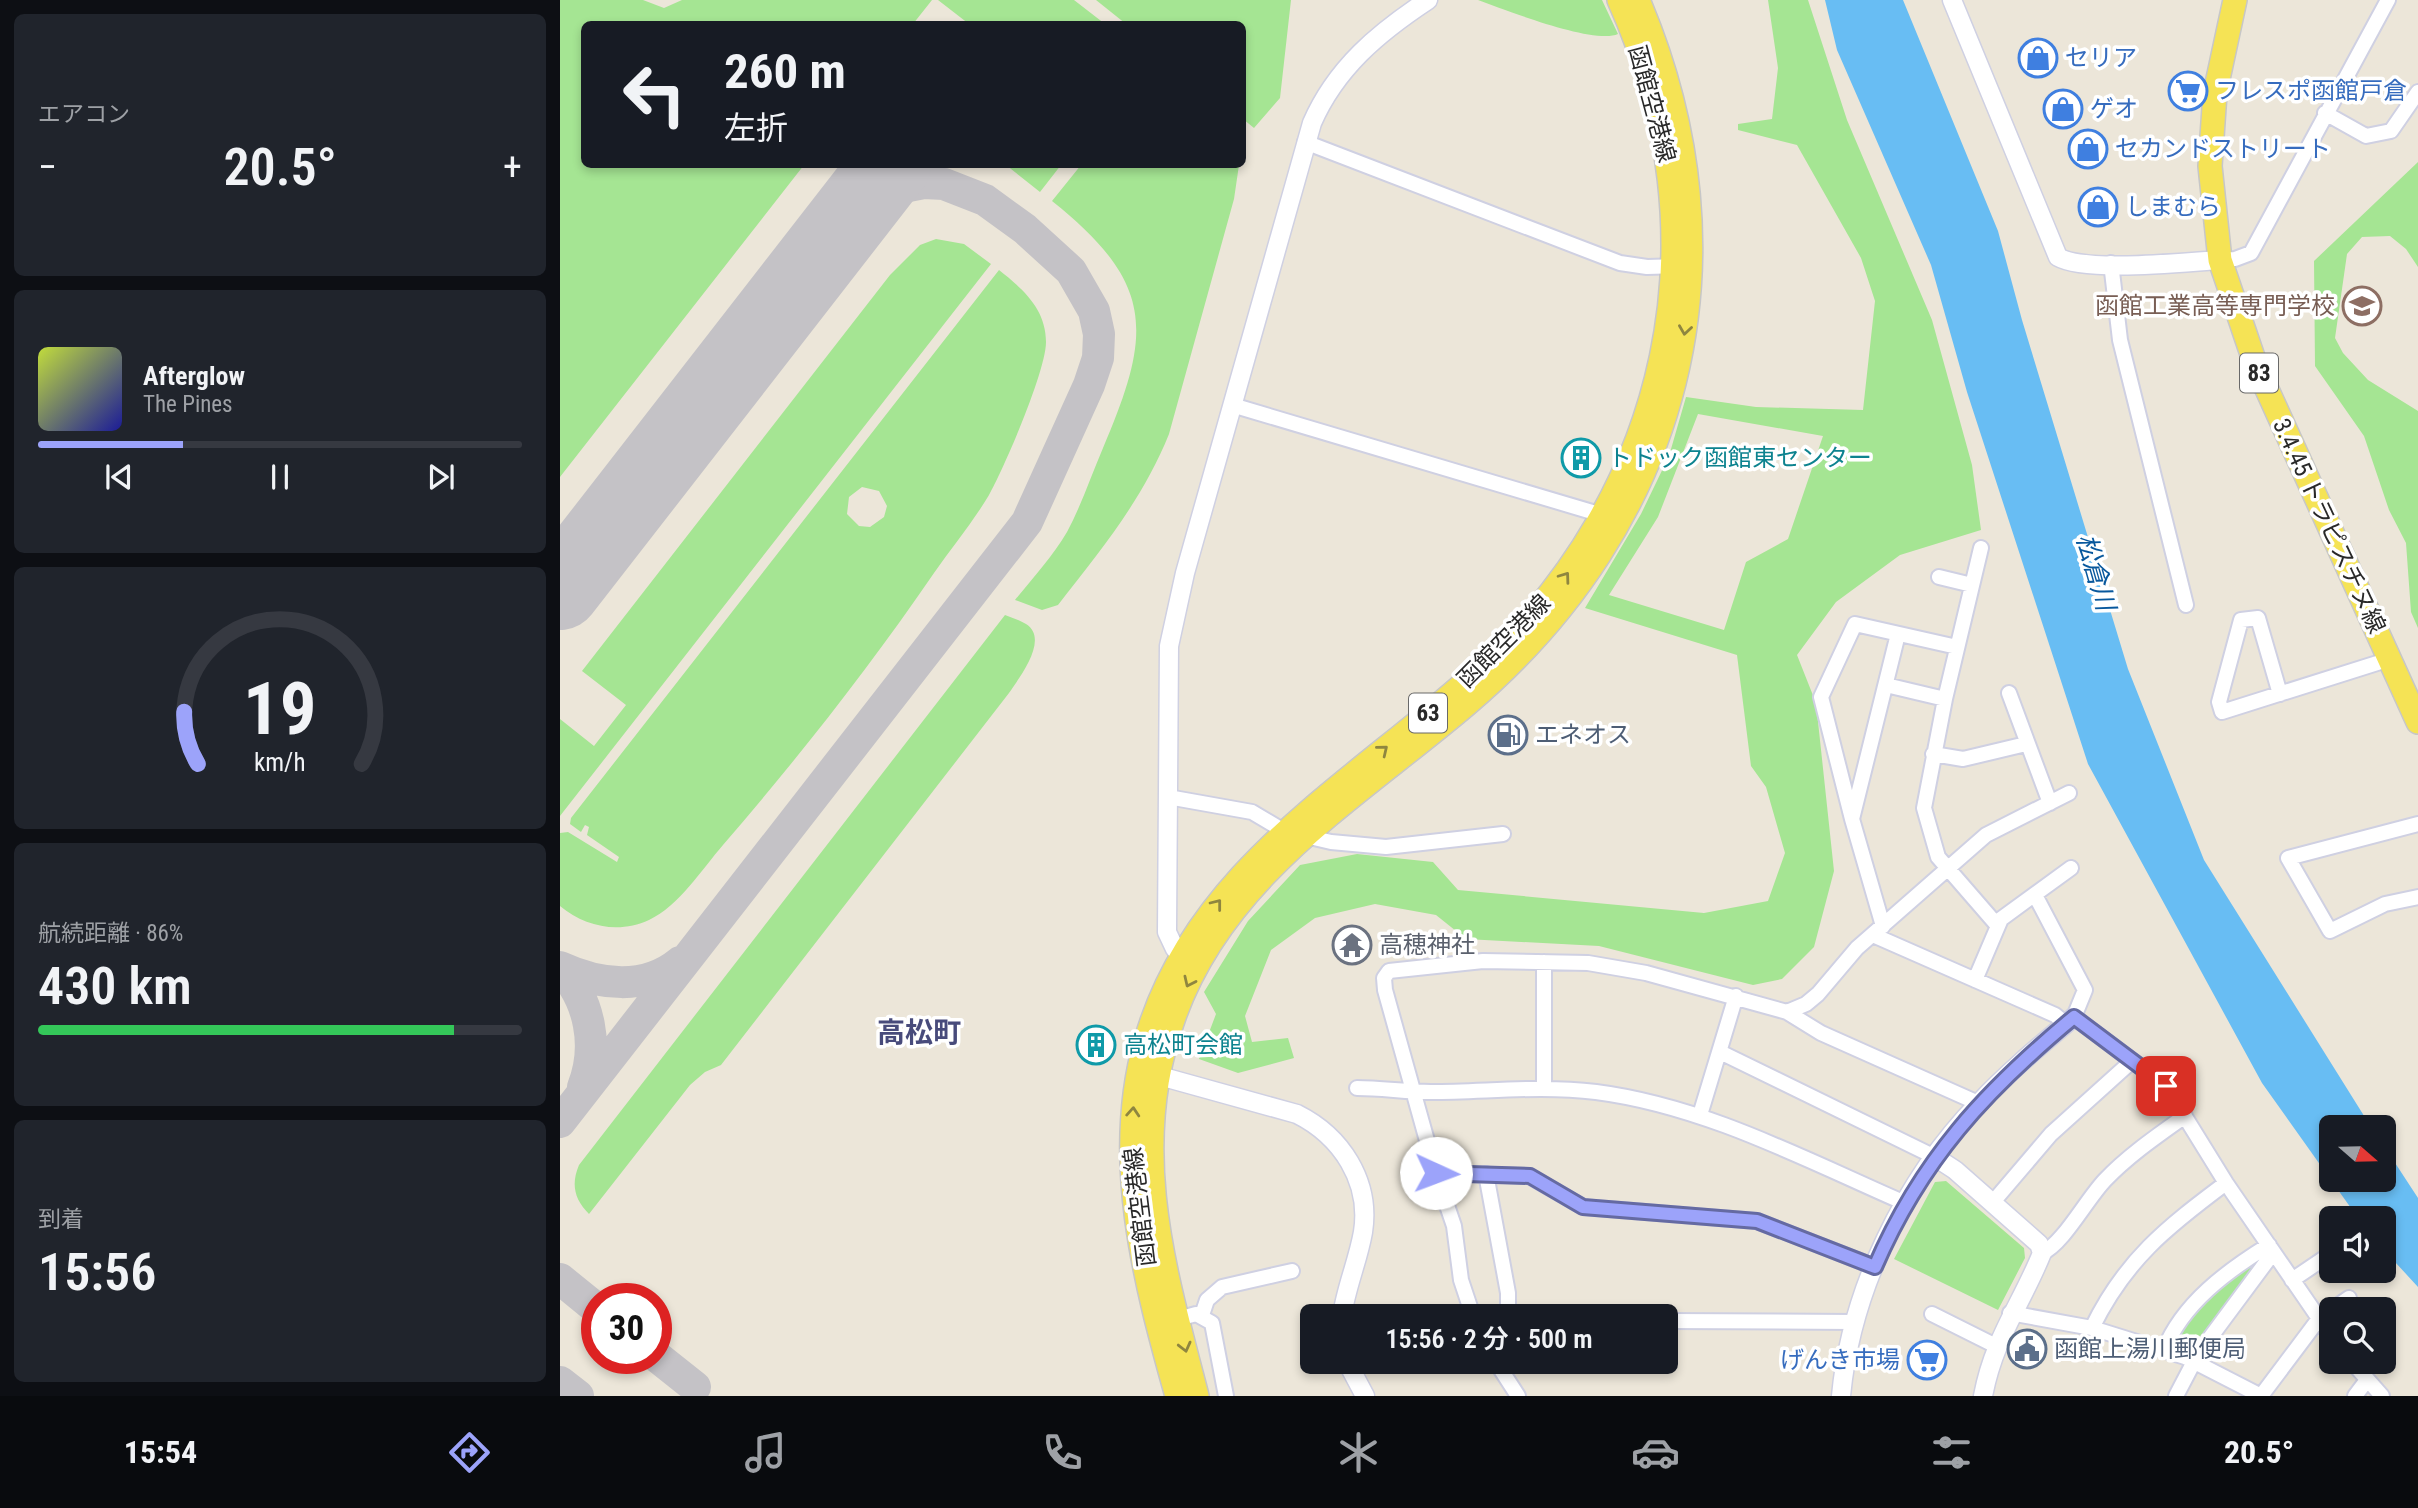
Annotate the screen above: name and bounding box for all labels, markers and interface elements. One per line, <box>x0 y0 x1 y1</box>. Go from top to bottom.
shop icon: セリア <box>2017 37 2059 79</box>
street label: 函館空港線 <box>1623 42 1681 166</box>
text: 260 m <box>724 43 846 100</box>
place label: セリア <box>2065 44 2137 72</box>
icon: left <box>609 49 700 140</box>
supermarket icon: フレスポ函館戸倉 <box>2167 70 2209 112</box>
place label: フレスポ函館戸倉 <box>2215 77 2407 105</box>
shop icon: ゲオ <box>2042 88 2084 130</box>
place label: ゲオ <box>2090 95 2138 123</box>
text: エアコン <box>38 101 130 128</box>
text: 左折 <box>724 109 788 147</box>
shop icon: セカンドストリート <box>2067 128 2109 170</box>
place label: セカンドストリート <box>2115 135 2331 163</box>
text: 20.5° <box>223 137 337 198</box>
text: − <box>38 145 57 189</box>
text: + <box>503 145 522 189</box>
shop icon: しまむら <box>2077 186 2119 228</box>
place label: しまむら <box>2125 193 2221 221</box>
school or university icon: 函館工業高等専門学校 <box>2341 285 2383 327</box>
place label: 函館工業高等専門学校 <box>2095 292 2335 320</box>
one-way arrow <box>1677 324 1692 336</box>
road number: 83 <box>2240 354 2278 392</box>
text: Afterglow <box>143 361 245 391</box>
text: The Pines <box>143 391 233 418</box>
street label: 3.4.45 トラピスチヌ線 <box>2267 414 2391 638</box>
building icon: トドック函館東センター <box>1560 437 1602 479</box>
place label: トドック函館東センター <box>1608 444 1872 472</box>
icon: previous <box>100 458 138 496</box>
icon: pause <box>261 458 299 496</box>
icon: next <box>422 458 460 496</box>
water label: 松倉川 <box>2071 530 2122 617</box>
one-way arrow <box>1557 572 1569 585</box>
street label: 函館空港線 <box>1452 589 1556 693</box>
text: 19 <box>243 666 317 752</box>
road number: 63 <box>1409 694 1447 733</box>
fuel station icon: エネオス <box>1487 714 1529 756</box>
place label: エネオス <box>1535 721 1631 749</box>
one-way arrow <box>1374 746 1387 758</box>
text: km/h <box>254 748 306 777</box>
one-way arrow <box>1208 899 1221 912</box>
text: 航続距離 · 86% <box>38 920 183 947</box>
temple icon: 高穂神社 <box>1331 924 1373 966</box>
place label: 高穂神社 <box>1379 931 1475 959</box>
text: 430 km <box>38 956 192 1017</box>
one-way arrow <box>1183 975 1197 987</box>
district label: 高松町 <box>877 1016 961 1049</box>
building icon: 高松町会館 <box>1075 1024 1117 1066</box>
place label: 高松町会館 <box>1123 1031 1243 1059</box>
pin <box>2136 1056 2196 1116</box>
icon: arrive <box>2147 1067 2185 1105</box>
one-way arrow <box>1125 1107 1140 1118</box>
north arrow <box>2319 1115 2396 1192</box>
map controls <box>2319 1115 2396 1374</box>
position arrow <box>1399 1136 1473 1210</box>
street label: 函館空港線 <box>1119 1146 1161 1268</box>
text: 到着 <box>38 1206 84 1233</box>
button: sound <box>2319 1206 2396 1283</box>
text: 15:56 <box>38 1242 156 1303</box>
speed limit sign: 30 <box>581 1283 672 1374</box>
button: search <box>2319 1297 2396 1374</box>
text: 15:56 · 2 分 · 500 m <box>1385 1324 1593 1354</box>
public building icon: 函館上湯川郵便局 <box>2006 1328 2048 1370</box>
place label: 函館上湯川郵便局 <box>2054 1335 2246 1363</box>
supermarket icon: げんき市場 <box>1906 1339 1948 1381</box>
one-way arrow <box>1177 1341 1191 1353</box>
place label: げんき市場 <box>1780 1346 1900 1374</box>
icon: directions <box>445 1428 494 1477</box>
icon: music <box>741 1428 790 1477</box>
icon: phone <box>1038 1428 1087 1477</box>
icon: climate <box>1334 1428 1383 1477</box>
icon: car <box>1631 1428 1680 1477</box>
icon: filters <box>1927 1428 1976 1477</box>
text: 15:54 <box>124 1433 197 1471</box>
text: 20.5° <box>2224 1433 2294 1471</box>

